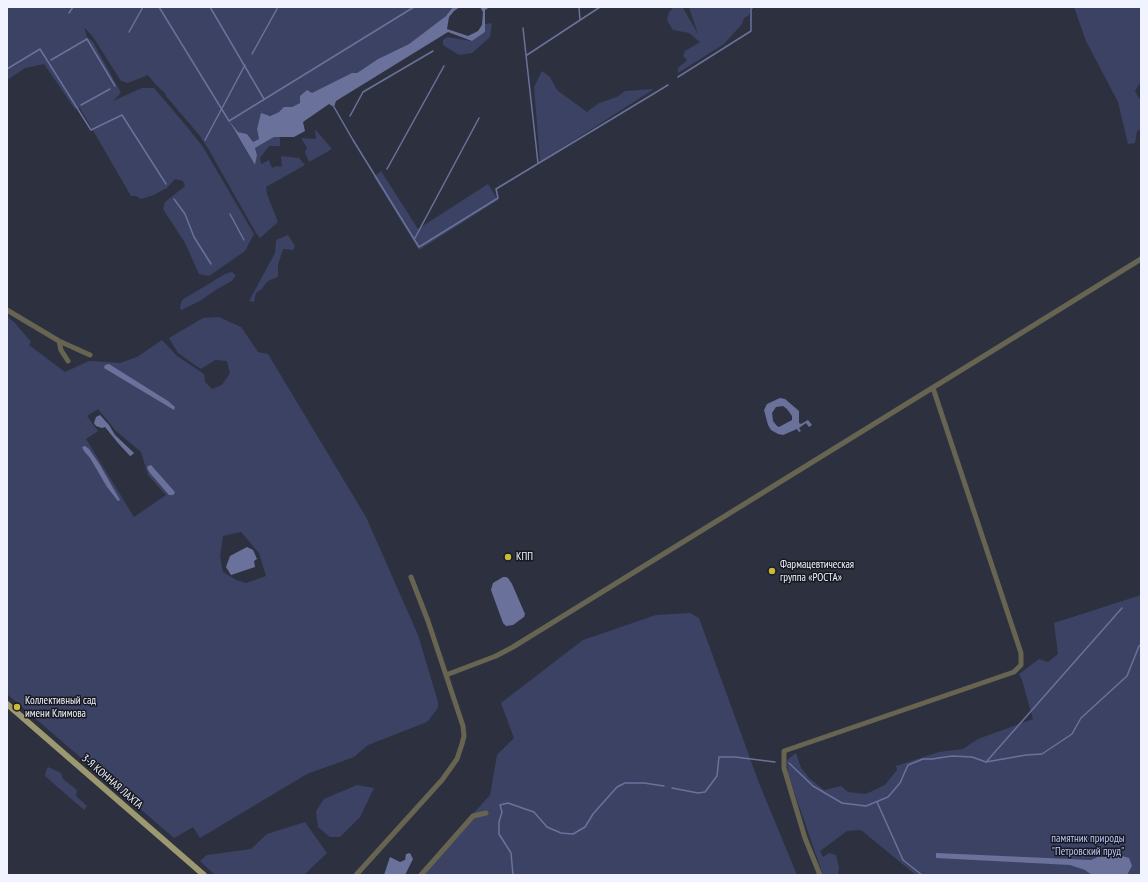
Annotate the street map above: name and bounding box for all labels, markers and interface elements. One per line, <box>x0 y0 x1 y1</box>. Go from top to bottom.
place label: КПП <box>516 550 533 564</box>
marker: КПП <box>503 552 513 562</box>
place label: Фармацевтическая группа «РОСТА» <box>780 558 854 584</box>
marker: Фармацевтическая группа «РОСТА» <box>767 566 777 576</box>
place label: Коллективный сад имени Климова <box>25 694 96 720</box>
marker: Коллективный сад имени Климова <box>12 702 22 712</box>
street label: 3-Я КОННАЯ ЛАХТА <box>79 752 145 812</box>
park label: памятник природы "Петровский пруд" <box>1051 832 1125 858</box>

